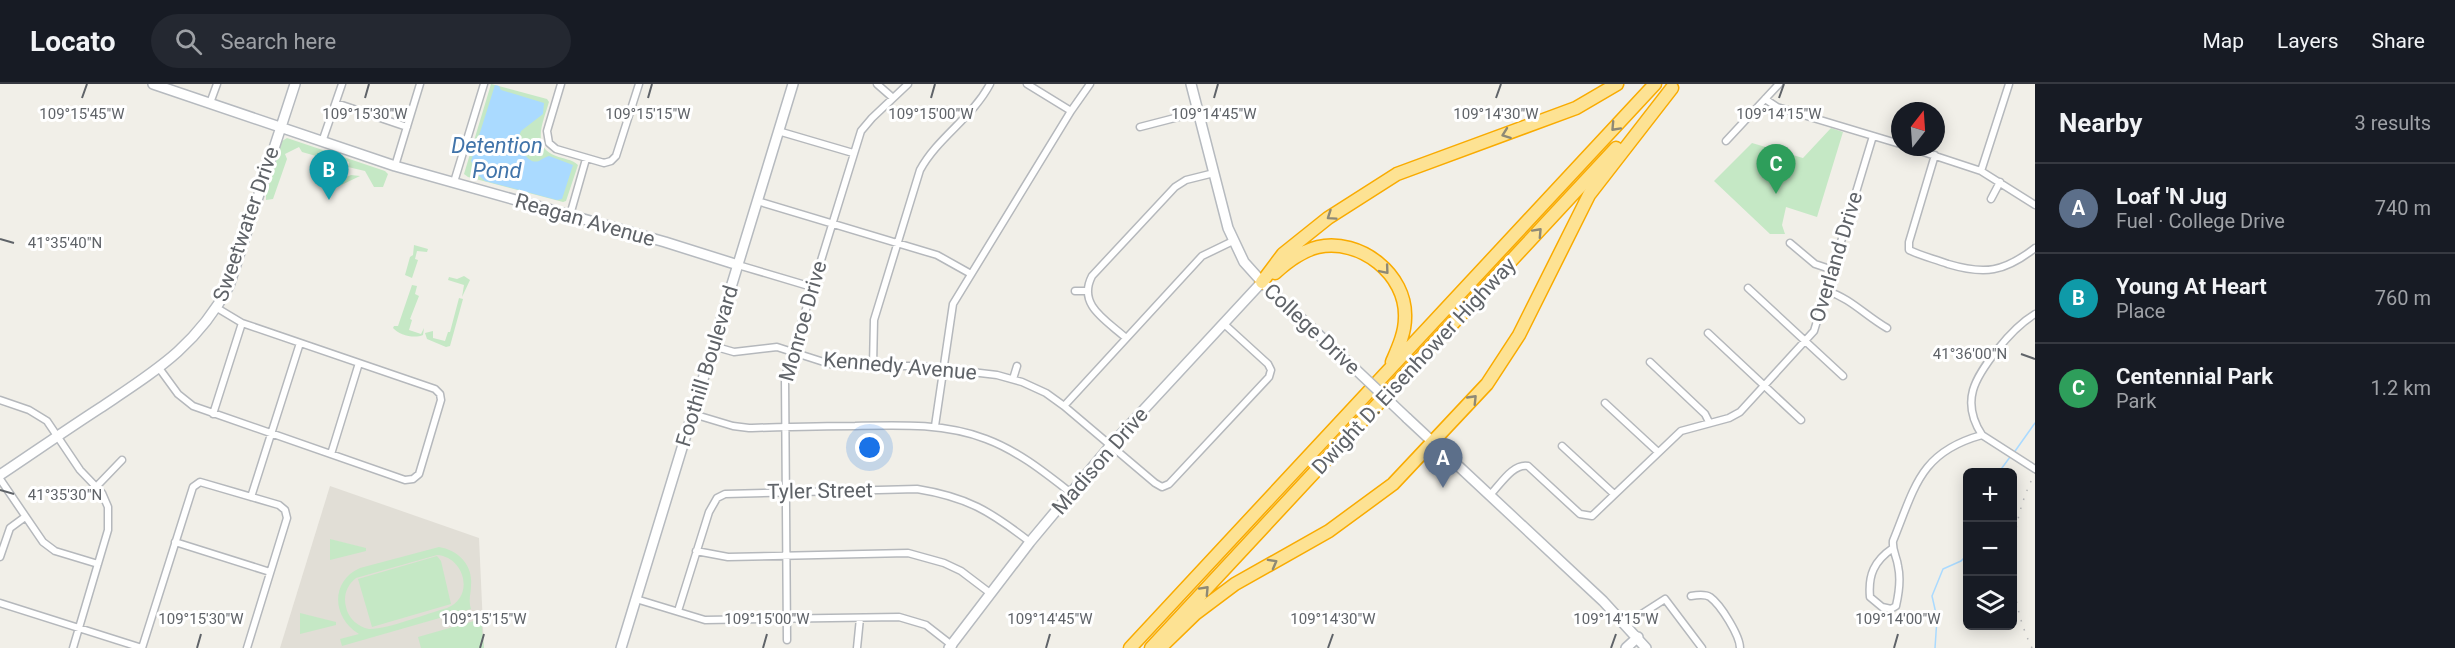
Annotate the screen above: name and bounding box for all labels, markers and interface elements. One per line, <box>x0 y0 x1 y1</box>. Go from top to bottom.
search box <box>151 14 571 68</box>
text: Locato <box>30 25 115 58</box>
icon: search <box>172 25 205 58</box>
text: Search here <box>220 29 336 54</box>
text: Map <box>2202 29 2244 53</box>
text: Layers <box>2277 29 2338 53</box>
text: Share <box>2371 29 2425 53</box>
north arrow <box>1891 102 1945 156</box>
text: 109°15'45"W <box>39 105 125 123</box>
text: 109°15'30"W <box>322 105 408 123</box>
text: 109°15'15"W <box>605 105 691 123</box>
text: 109°15'00"W <box>888 105 974 123</box>
text: 109°14'45"W <box>1171 105 1257 123</box>
text: 109°14'30"W <box>1453 105 1539 123</box>
text: 109°14'15"W <box>1736 105 1822 123</box>
text: Nearby <box>2059 108 2142 138</box>
text: 3 results <box>2355 111 2431 135</box>
one-way arrow <box>1611 120 1622 130</box>
one-way arrow <box>1501 126 1512 139</box>
water label: Detention Pond <box>451 133 543 183</box>
street label: Sweetwater Drive <box>208 143 284 305</box>
pin: C <box>1756 144 1796 194</box>
pin: B <box>310 150 348 200</box>
text: Loaf 'N Jug <box>2116 184 2227 209</box>
street label: Reagan Avenue <box>512 189 658 251</box>
street label: Overland Drive <box>1805 189 1867 325</box>
text: A <box>2072 196 2085 220</box>
text: 740 m <box>2375 196 2431 220</box>
one-way arrow <box>1327 209 1338 220</box>
text: Fuel · College Drive <box>2116 209 2285 233</box>
one-way arrow <box>1531 228 1542 239</box>
text: 41°35'40"N <box>28 234 102 252</box>
street label: Dwight D. Eisenhower Highway <box>1307 253 1521 479</box>
street label: Monroe Drive <box>774 258 832 384</box>
one-way arrow <box>1378 263 1389 274</box>
text: Young At Heart <box>2116 274 2267 299</box>
street label: College Drive <box>1259 279 1365 379</box>
street label: Foothill Boulevard <box>671 283 743 449</box>
text: B <box>2072 286 2085 310</box>
text: 760 m <box>2375 286 2431 310</box>
text: Place <box>2116 299 2165 323</box>
text: 41°36'00"N <box>1933 345 2007 363</box>
street label: Kennedy Avenue <box>822 347 978 385</box>
text: Centennial Park <box>2116 364 2273 389</box>
text: C <box>2072 376 2085 400</box>
text: 1.2 km <box>2371 376 2431 400</box>
text: Park <box>2116 389 2156 413</box>
one-way arrow <box>1465 395 1476 406</box>
street label: Madison Drive <box>1047 403 1153 519</box>
your location <box>855 433 884 462</box>
pin: A <box>1424 438 1462 488</box>
map controls <box>1963 468 2017 630</box>
button: + <box>1963 468 2017 522</box>
street label: Tyler Street <box>767 478 873 504</box>
text: 41°35'30"N <box>28 486 102 504</box>
button: − <box>1963 522 2017 576</box>
one-way arrow <box>1267 558 1277 570</box>
button: layers <box>1963 576 2017 630</box>
one-way arrow <box>1198 586 1209 597</box>
text: 109°15'30"W <box>158 610 244 628</box>
text: 109°15'15"W <box>441 610 527 628</box>
text: 109°15'00"W <box>724 610 810 628</box>
text: 109°14'45"W <box>1007 610 1093 628</box>
text: 109°14'30"W <box>1290 610 1376 628</box>
text: 109°14'15"W <box>1573 610 1659 628</box>
text: 109°14'00"W <box>1855 610 1941 628</box>

